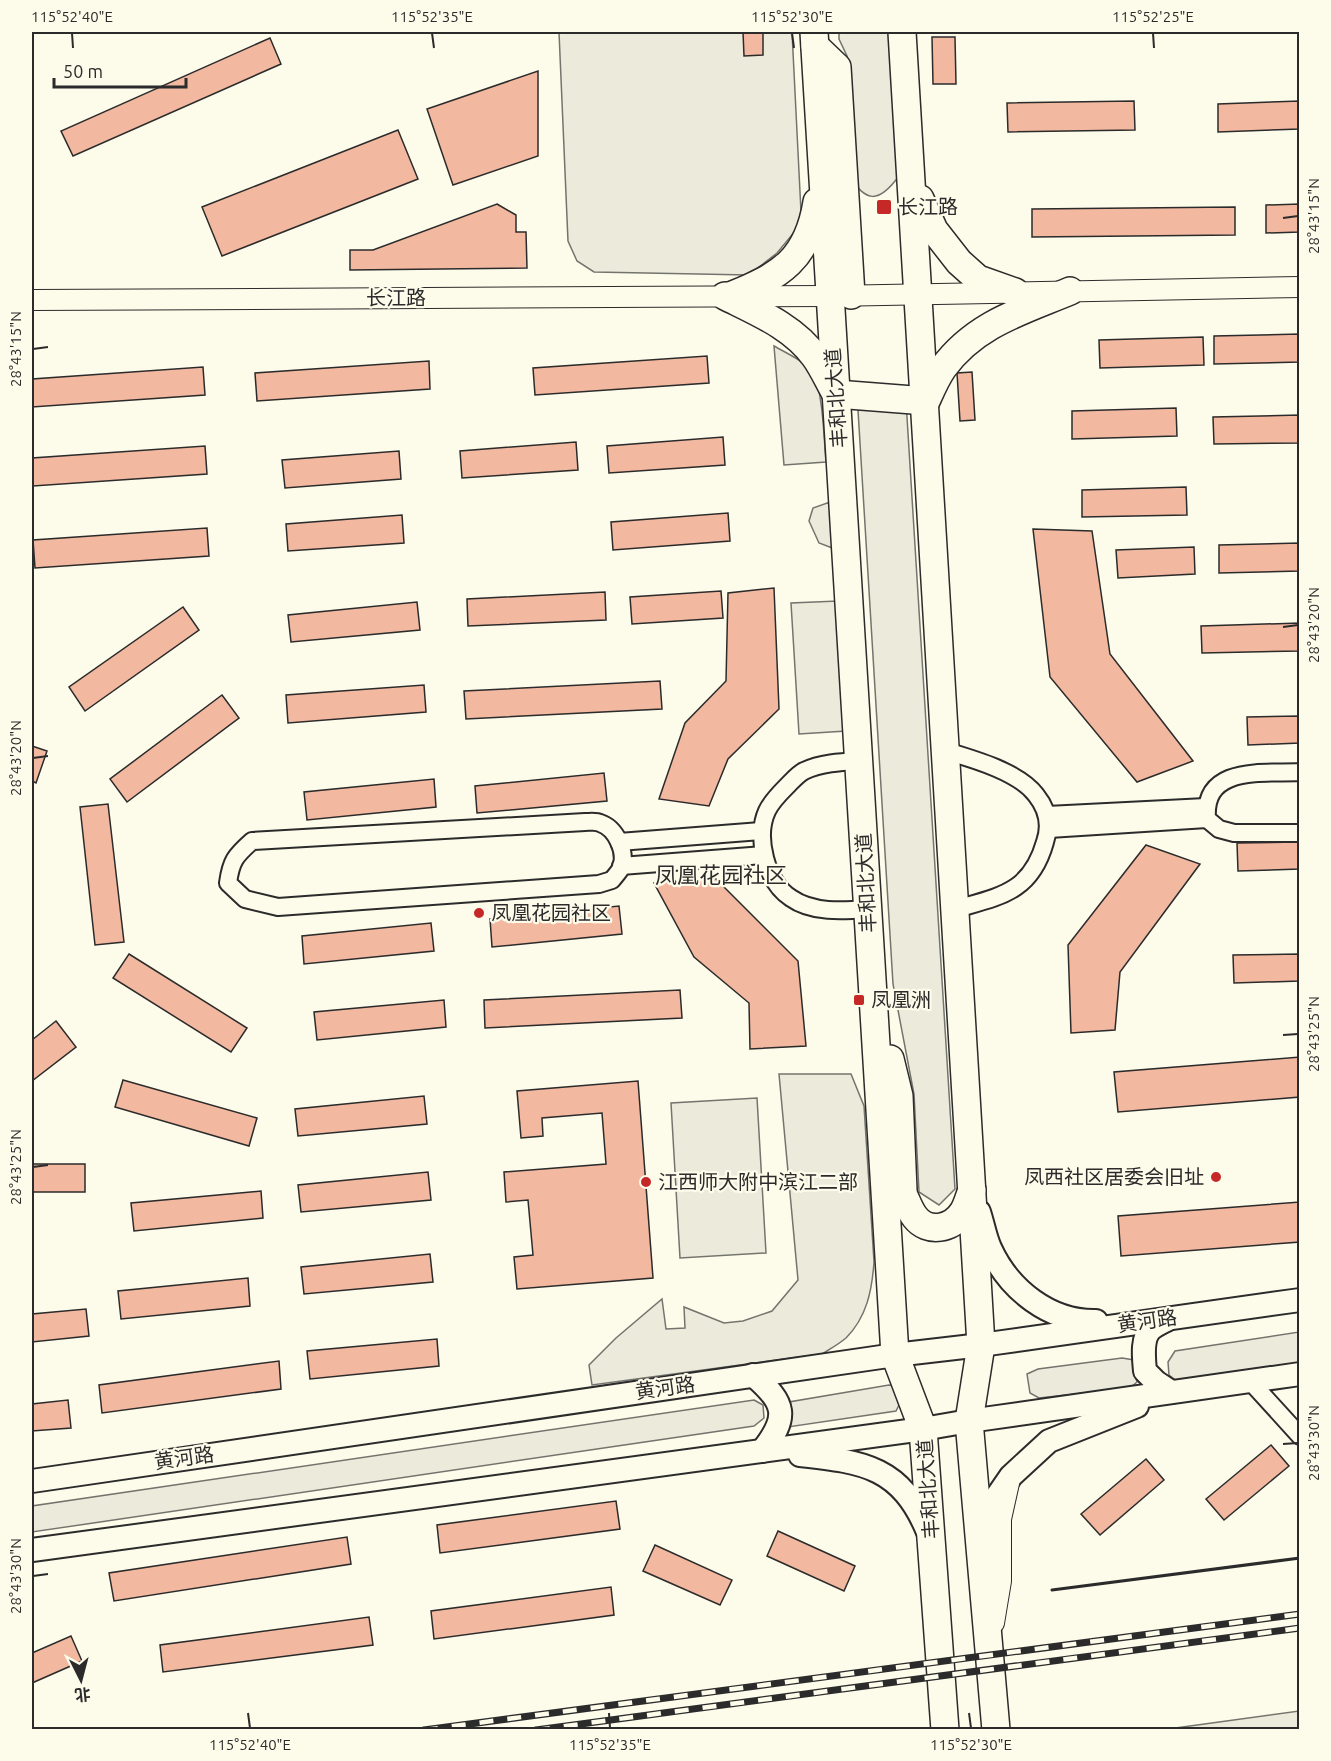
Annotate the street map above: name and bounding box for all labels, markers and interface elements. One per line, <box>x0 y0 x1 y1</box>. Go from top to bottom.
text: 115°52'40"E <box>31 8 113 25</box>
text: 115°52'35"E <box>391 8 473 25</box>
text: 115°52'30"E <box>751 8 833 25</box>
text: 115°52'25"E <box>1112 8 1194 25</box>
scale bar <box>54 51 186 89</box>
text: 50 m <box>63 61 103 81</box>
text: 28°43'15"N <box>1305 178 1322 254</box>
place label: 长江路 <box>898 195 958 218</box>
marker: 长江路 <box>875 198 893 216</box>
street label: 长江路 <box>366 286 426 309</box>
text: 28°43'15"N <box>7 311 24 387</box>
street label: 丰和北大道 <box>821 347 850 449</box>
text: 28°43'20"N <box>1305 587 1322 663</box>
text: 28°43'20"N <box>7 720 24 796</box>
street label: 丰和北大道 <box>851 832 880 934</box>
district label: 凤凰花园社区 <box>655 862 787 887</box>
place label: 凤凰花园社区 <box>491 901 611 924</box>
marker: 凤凰花园社区 <box>472 906 486 920</box>
place label: 凤凰洲 <box>871 988 931 1011</box>
marker: 凤凰洲 <box>852 993 866 1007</box>
text: 28°43'25"N <box>1305 996 1322 1072</box>
text: 28°43'25"N <box>7 1129 24 1205</box>
place label: 凤西社区居委会旧址 <box>1024 1165 1204 1188</box>
place label: 江西师大附中滨江二部 <box>658 1170 858 1193</box>
marker: 凤西社区居委会旧址 <box>1209 1170 1223 1184</box>
marker: 江西师大附中滨江二部 <box>639 1175 653 1189</box>
street label: 黄河路 <box>1116 1305 1178 1336</box>
street label: 黄河路 <box>634 1372 696 1403</box>
text: 28°43'30"N <box>1305 1405 1322 1481</box>
street label: 丰和北大道 <box>913 1438 942 1540</box>
street label: 黄河路 <box>153 1442 215 1473</box>
text: 28°43'30"N <box>7 1538 24 1614</box>
north arrow <box>51 1650 111 1710</box>
text: 北 <box>74 1685 91 1705</box>
text: 115°52'40"E <box>209 1736 291 1753</box>
text: 115°52'35"E <box>569 1736 651 1753</box>
text: 115°52'30"E <box>930 1736 1012 1753</box>

